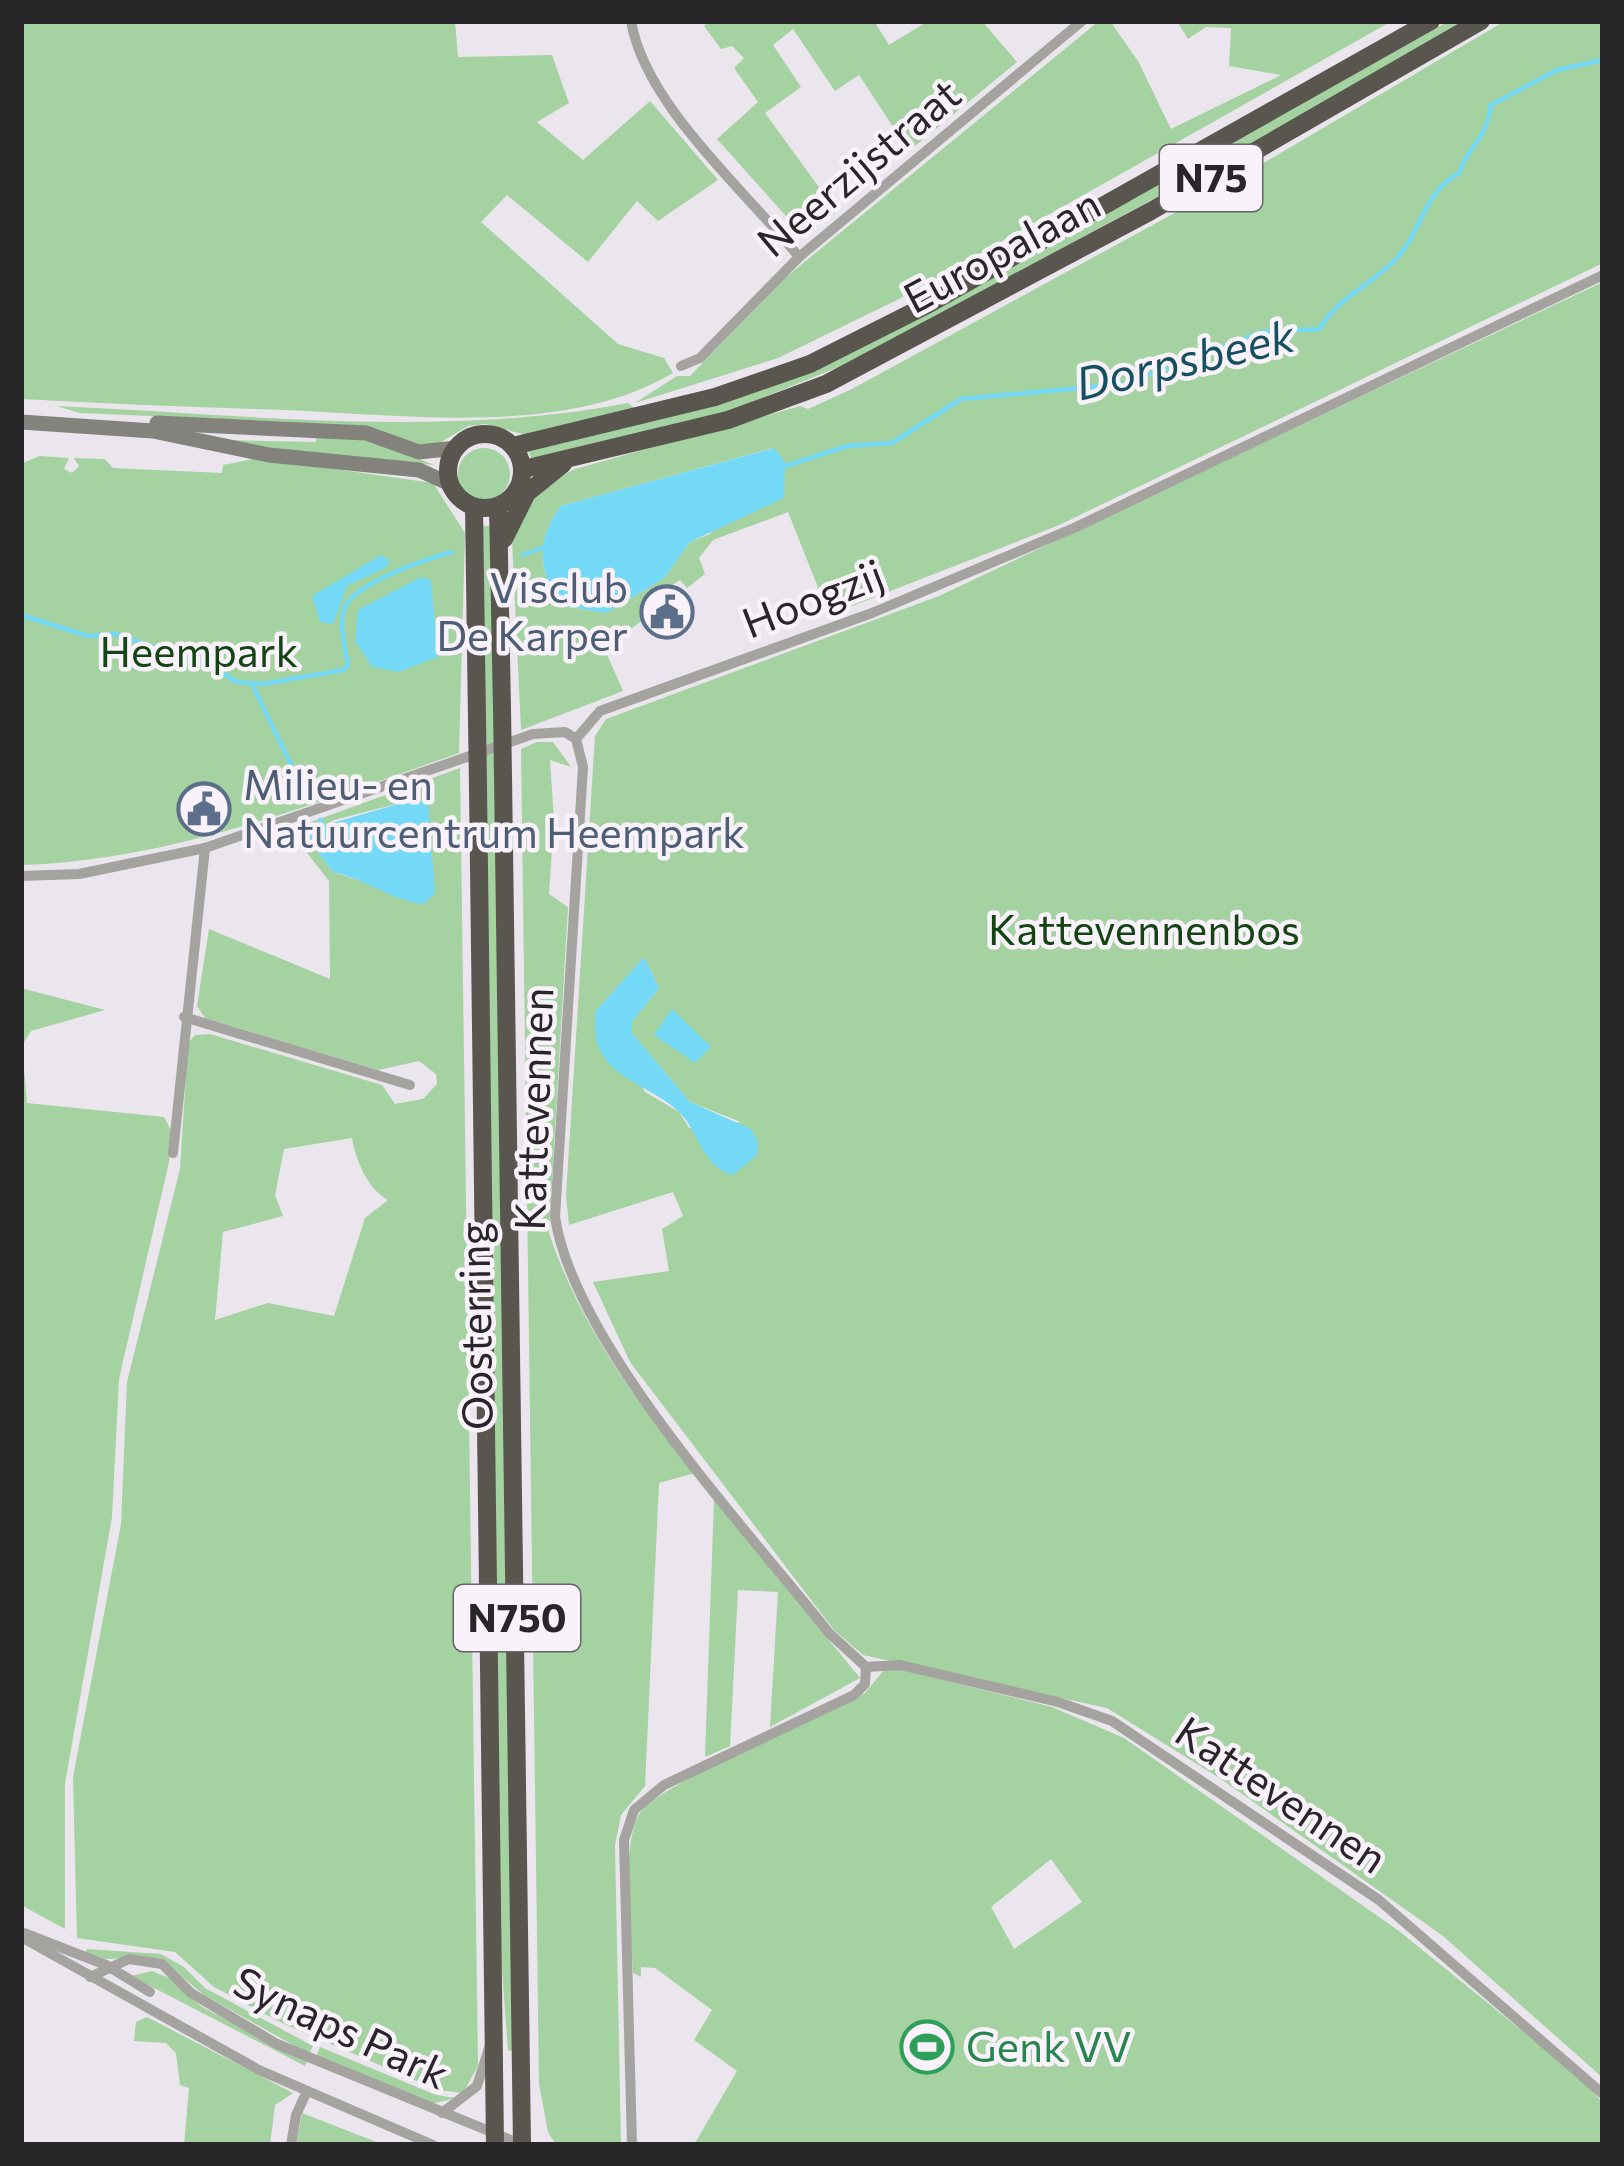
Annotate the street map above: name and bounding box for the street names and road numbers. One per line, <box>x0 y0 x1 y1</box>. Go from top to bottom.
street label: Neerzijstraat <box>746 67 970 266</box>
road number: N75 <box>1160 145 1262 211</box>
street label: Europalaan <box>894 176 1108 323</box>
street label: Hoogzij <box>734 547 890 648</box>
street label: Kattevennen <box>502 986 562 1231</box>
street label: Oosterring <box>446 1221 502 1431</box>
road number: N750 <box>454 1585 580 1651</box>
street label: Kattevennen <box>1167 1704 1397 1883</box>
street label: Synaps Park <box>226 1954 457 2099</box>

